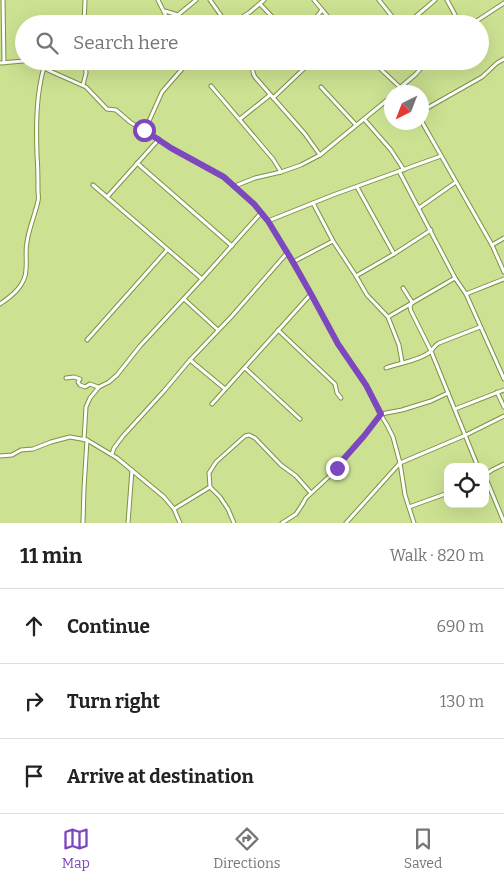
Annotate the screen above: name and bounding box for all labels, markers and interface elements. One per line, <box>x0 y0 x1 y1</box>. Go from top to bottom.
search box <box>15 15 489 70</box>
icon: search <box>33 29 61 57</box>
text: Search here <box>73 31 178 54</box>
north arrow <box>384 85 429 130</box>
route start <box>133 119 156 142</box>
route end <box>326 457 349 480</box>
map controls <box>444 463 489 508</box>
button: locate <box>444 463 489 508</box>
text: 11 min <box>20 543 82 569</box>
text: Walk · 820 m <box>390 546 484 565</box>
icon: ahead <box>20 612 48 640</box>
text: Continue <box>67 615 150 638</box>
text: 690 m <box>437 617 484 636</box>
icon: right <box>20 687 48 715</box>
text: Turn right <box>67 690 160 713</box>
text: 130 m <box>440 692 484 711</box>
icon: arrive <box>20 762 48 790</box>
text: Arrive at destination <box>67 765 254 788</box>
tab: Map <box>62 825 90 872</box>
tab: Directions <box>213 825 281 872</box>
tab: Saved <box>404 825 442 872</box>

